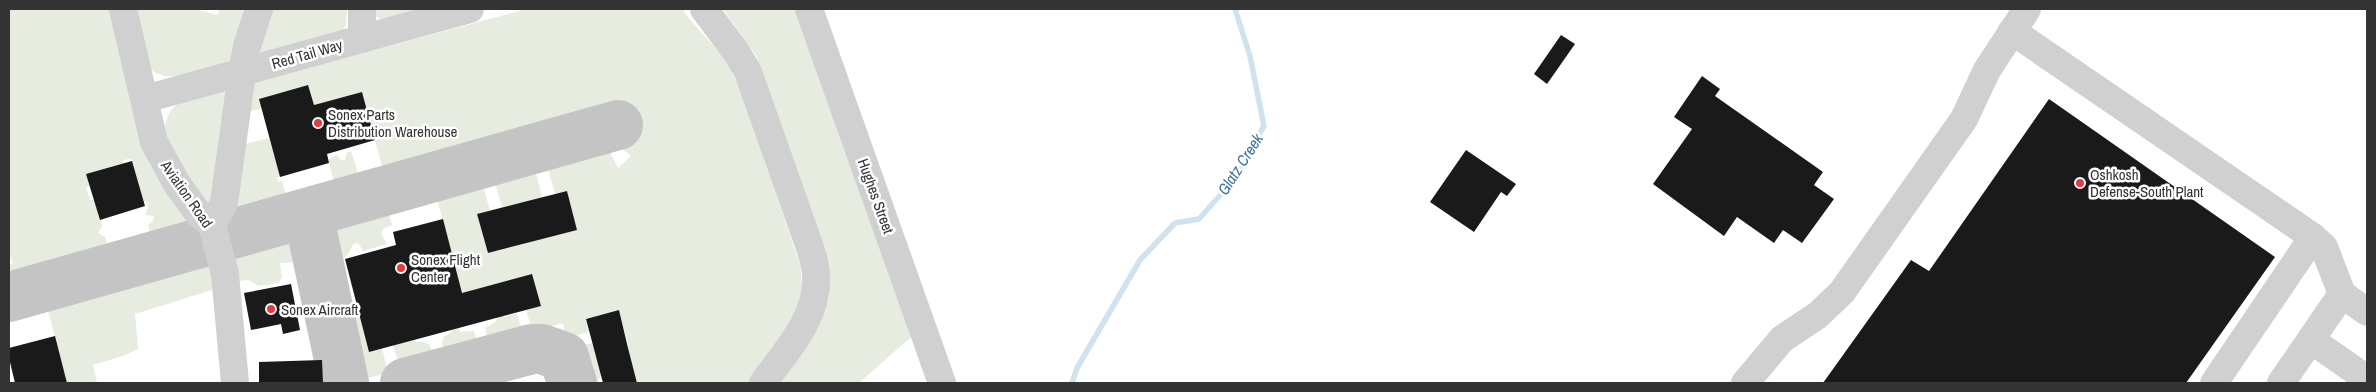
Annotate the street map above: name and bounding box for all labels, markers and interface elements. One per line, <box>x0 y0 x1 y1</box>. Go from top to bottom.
street label: Red Tail Way <box>269 34 346 74</box>
place label: Sonex Parts Distribution Warehouse <box>328 104 458 142</box>
marker: Sonex Parts Distribution Warehouse <box>312 117 324 129</box>
water label: Glatz Creek <box>1212 129 1268 199</box>
street label: Aviation Road <box>156 155 218 232</box>
street label: Hughes Street <box>853 155 900 237</box>
place label: Oshkosh Defense-South Plant <box>2090 164 2204 202</box>
marker: Oshkosh Defense-South Plant <box>2074 177 2086 189</box>
place label: Sonex Flight Center <box>411 249 481 287</box>
marker: Sonex Flight Center <box>395 262 407 274</box>
place label: Sonex Aircraft <box>281 299 359 320</box>
marker: Sonex Aircraft <box>265 303 277 315</box>

